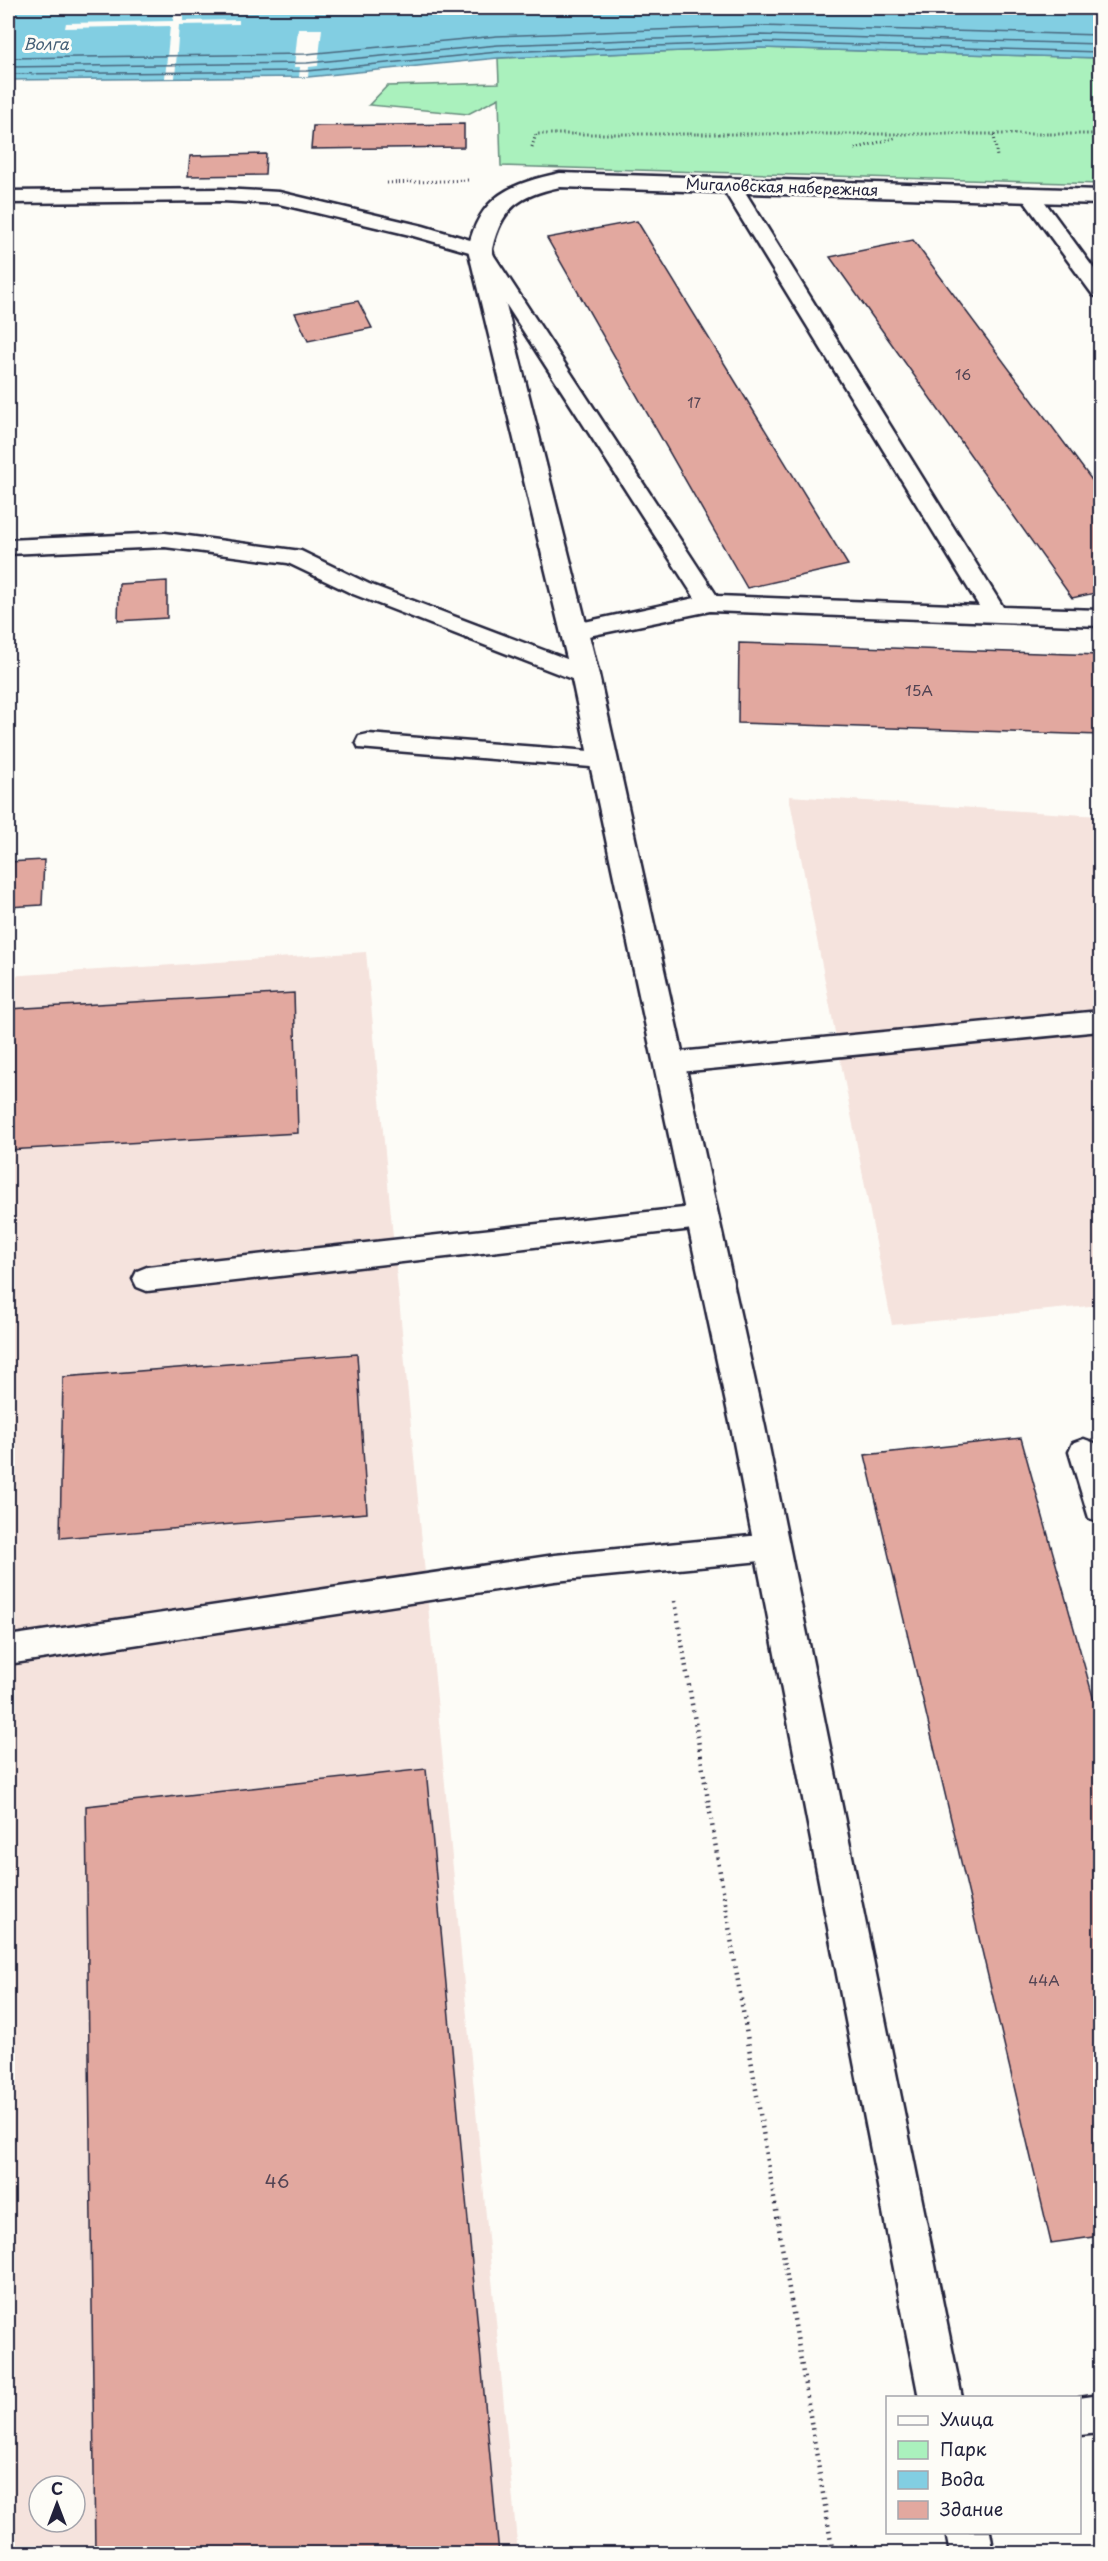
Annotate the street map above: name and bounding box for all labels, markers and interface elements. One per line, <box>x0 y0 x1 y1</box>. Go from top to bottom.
water label: Волга <box>23 31 70 55</box>
street label: Мигаловская набережная <box>685 171 879 201</box>
house number: 16 <box>955 364 971 385</box>
house number: 17 <box>687 392 701 413</box>
house number: 15А <box>905 678 933 701</box>
house number: 44А <box>1028 1968 1060 1991</box>
house number: 46 <box>265 2167 289 2194</box>
legend <box>886 2396 1081 2534</box>
text: Улица <box>940 2405 994 2432</box>
text: Парк <box>940 2435 987 2462</box>
text: Вода <box>940 2465 985 2492</box>
north arrow <box>27 2474 87 2534</box>
text: С <box>51 2476 63 2500</box>
text: Здание <box>940 2495 1003 2522</box>

